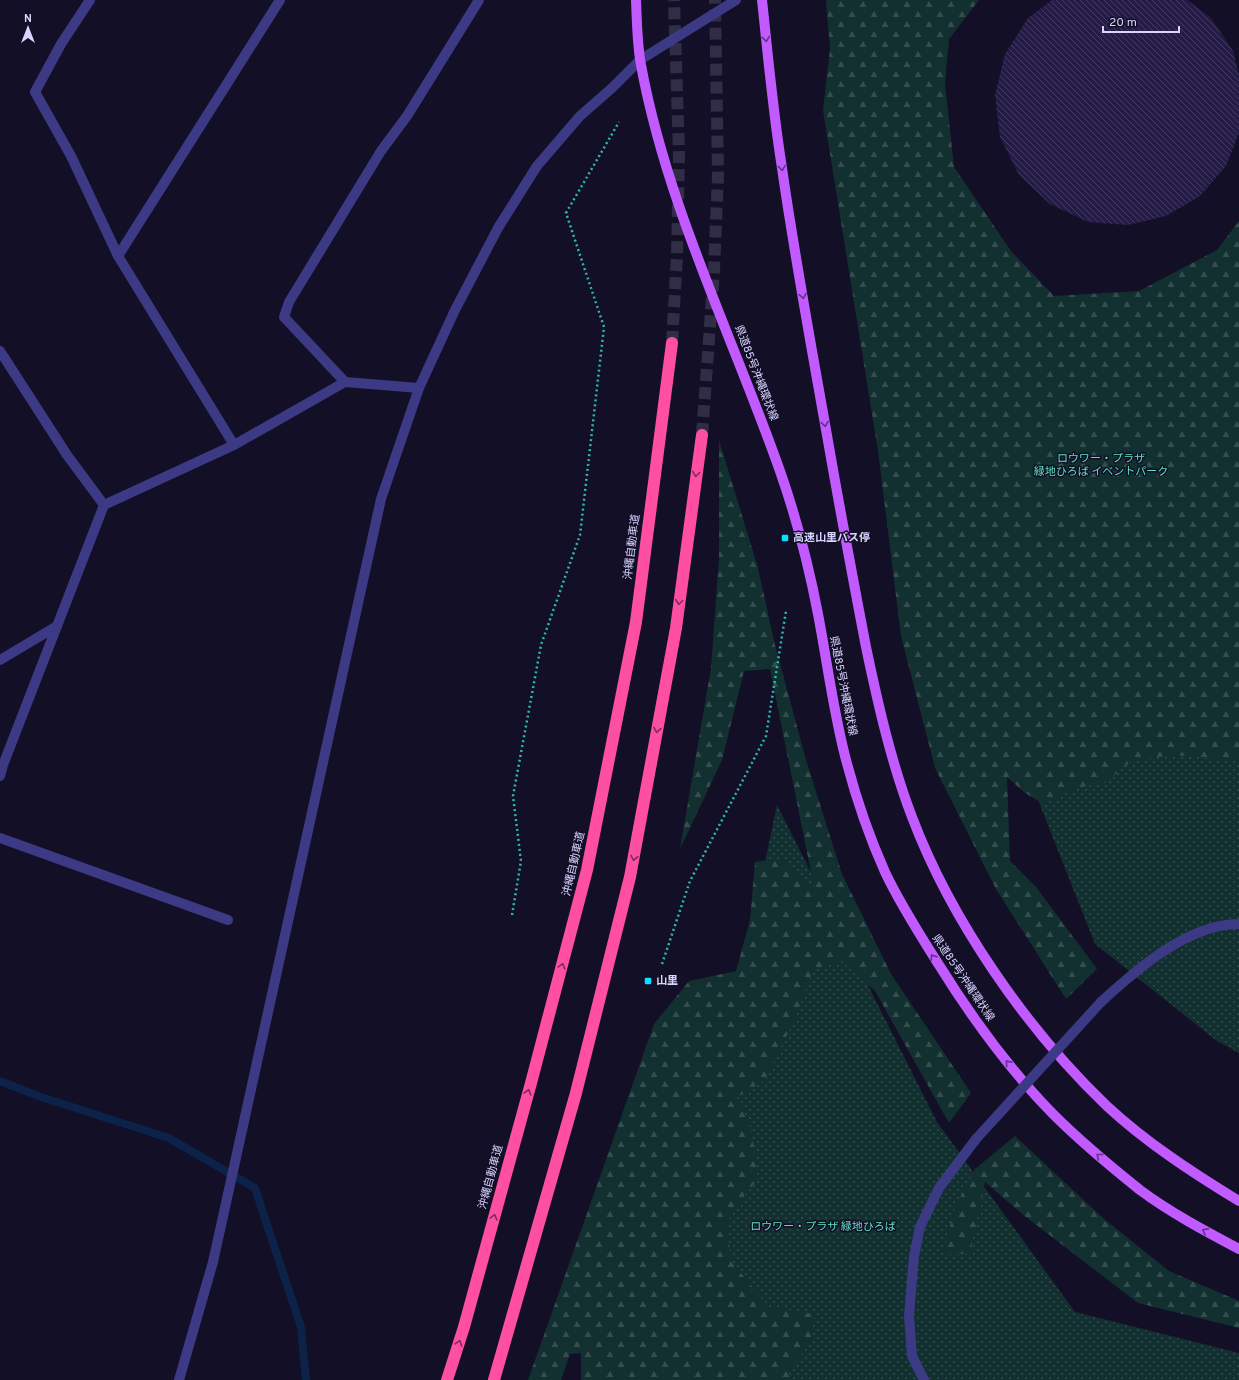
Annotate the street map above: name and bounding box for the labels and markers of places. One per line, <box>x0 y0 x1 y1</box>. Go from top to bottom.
place label: 高速山里バス停 <box>793 531 870 545</box>
marker: 高速山里バス停 <box>780 533 790 543</box>
place label: 山里 <box>656 974 678 988</box>
marker: 山里 <box>643 976 653 986</box>

